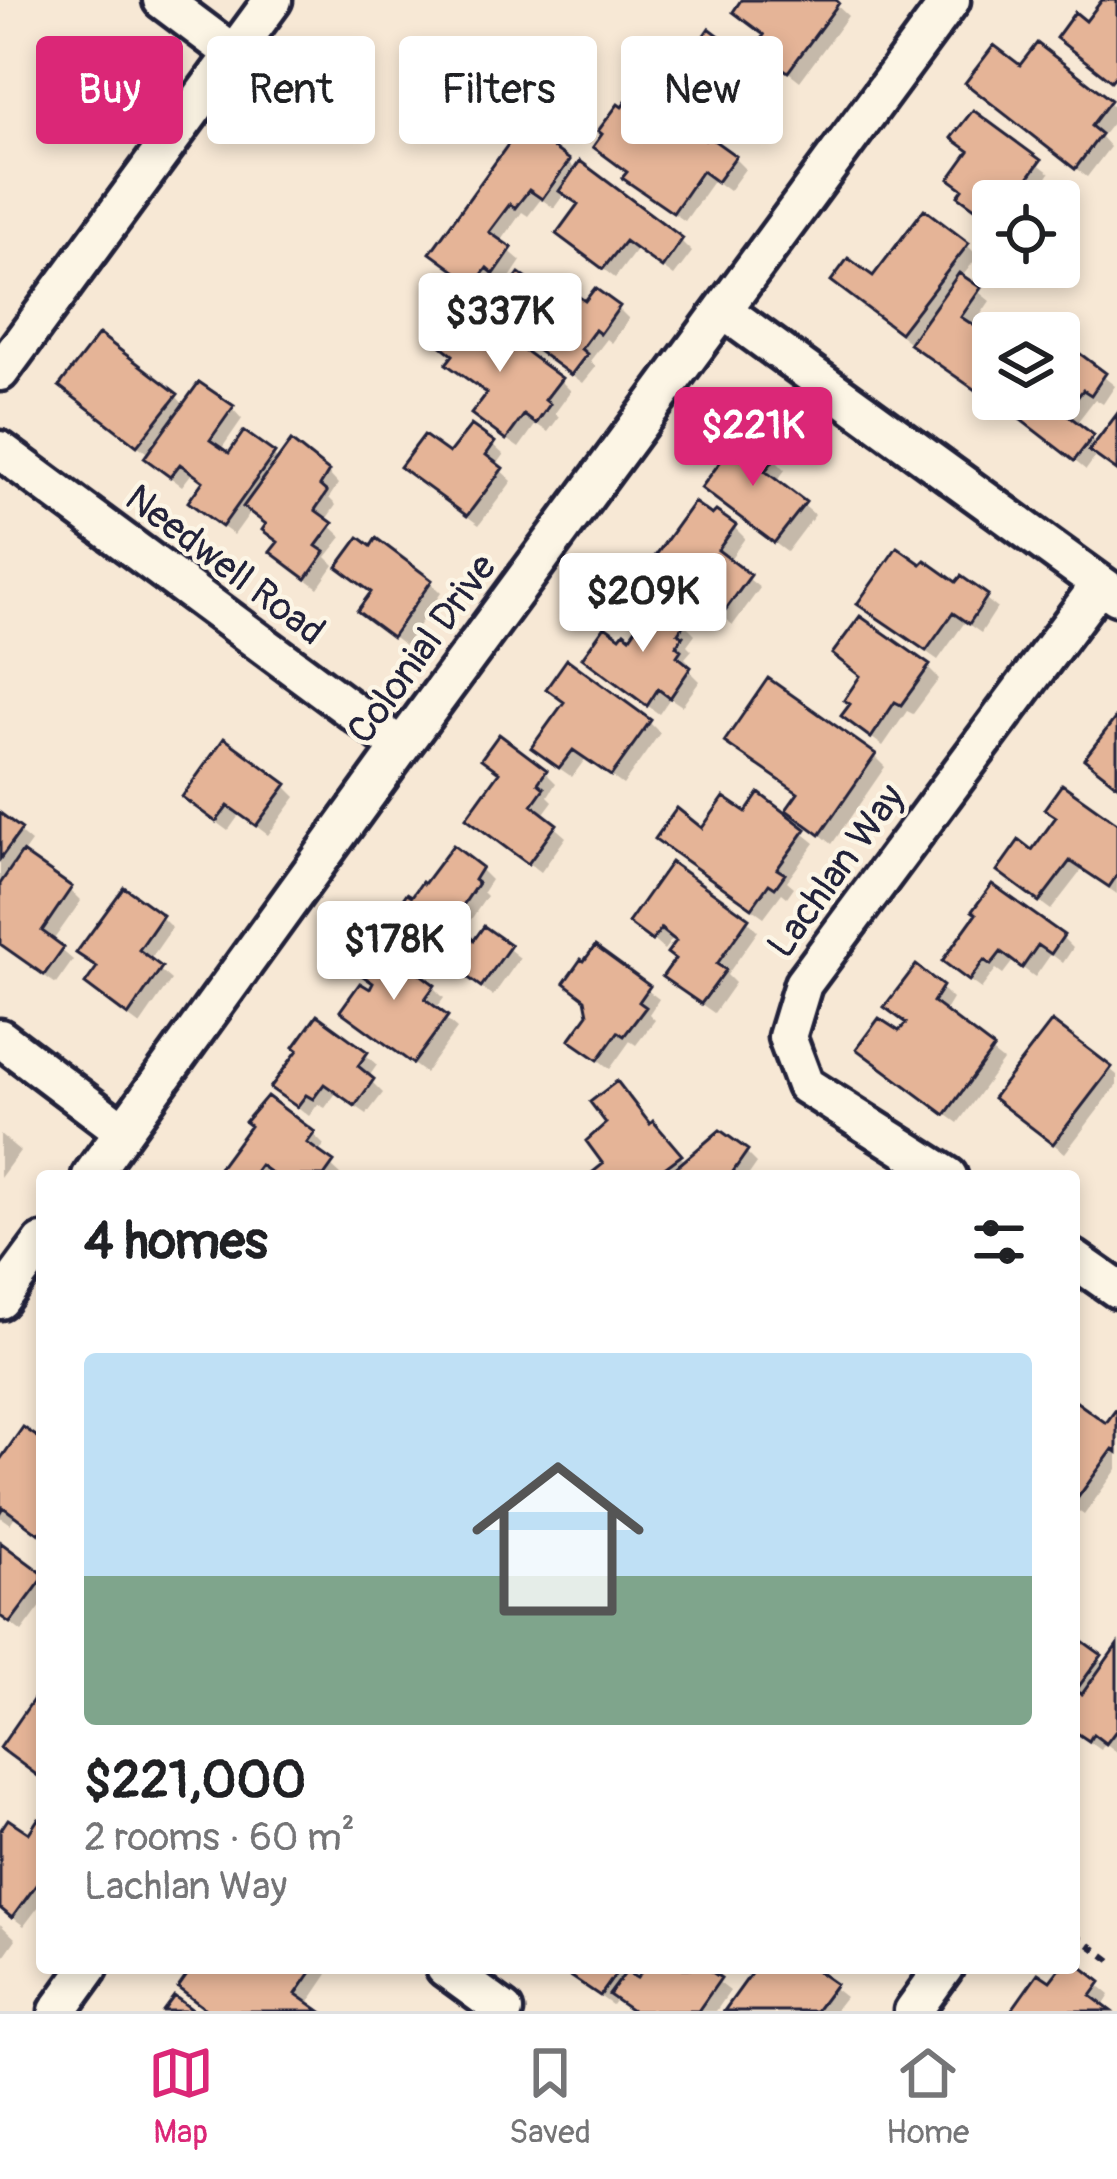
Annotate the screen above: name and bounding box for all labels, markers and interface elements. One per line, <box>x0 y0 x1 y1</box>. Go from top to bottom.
chip: Buy <box>36 36 183 144</box>
chip: Rent <box>207 36 375 144</box>
chip: Filters <box>399 36 597 144</box>
chip: New <box>621 36 783 144</box>
map controls <box>972 180 1080 420</box>
button: locate <box>972 180 1080 288</box>
pin: $337K <box>416 273 584 375</box>
text: $337K <box>446 287 554 336</box>
button: layers <box>972 312 1080 420</box>
pin: $221K <box>669 387 837 489</box>
text: $221K <box>701 401 805 450</box>
street label: Needwell Road <box>116 474 334 656</box>
street label: Colonial Drive <box>337 544 507 754</box>
pin: $209K <box>559 553 727 655</box>
text: $209K <box>586 567 700 616</box>
street label: Lachlan Way <box>756 774 916 968</box>
pin: $178K <box>310 901 478 1003</box>
text: $178K <box>344 915 444 964</box>
icon: filters <box>966 1209 1032 1275</box>
text: 4 homes <box>84 1210 268 1274</box>
icon: home <box>450 1431 666 1647</box>
text: $221,000 <box>84 1749 306 1813</box>
text: 2 rooms · 60 m² <box>84 1813 355 1862</box>
text: Lachlan Way <box>84 1862 287 1911</box>
tab: Map <box>148 2040 214 2153</box>
tab: Saved <box>509 2040 591 2153</box>
tab: Home <box>886 2040 969 2153</box>

